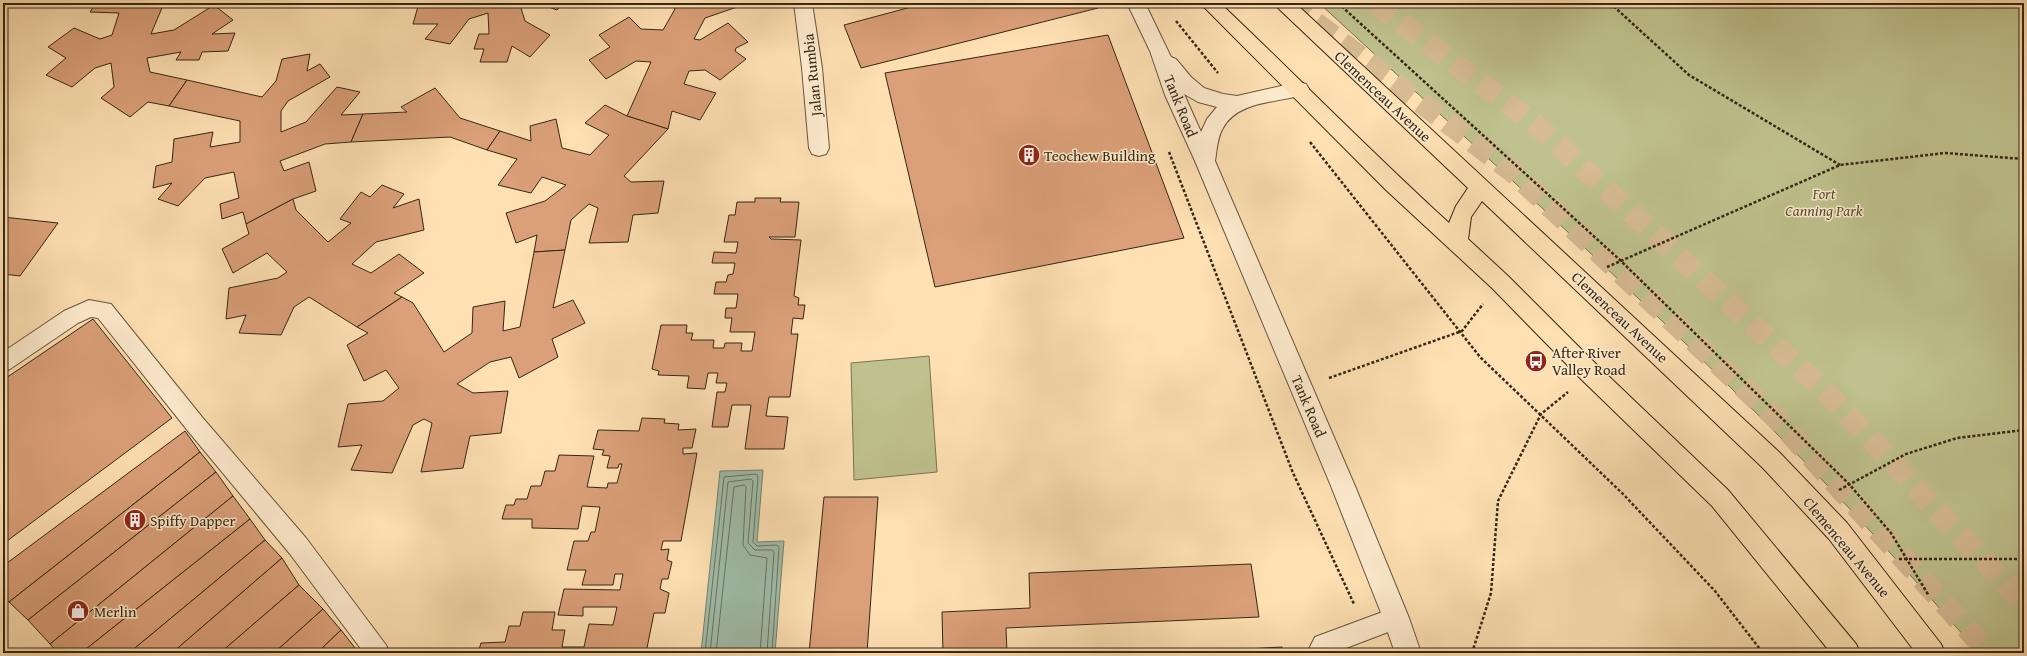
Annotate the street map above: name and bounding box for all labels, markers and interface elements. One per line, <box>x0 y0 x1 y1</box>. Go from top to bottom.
street label: Jalan Rumbia <box>797 33 827 119</box>
street label: Clemenceau Avenue <box>1330 46 1436 146</box>
street label: Tank Road <box>1159 72 1203 140</box>
building icon: Teochew Building <box>1016 142 1042 168</box>
place label: Teochew Building <box>1044 145 1156 166</box>
park label: Fort Canning Park <box>1785 183 1863 221</box>
street label: Clemenceau Avenue <box>1567 267 1673 367</box>
place label: After River Valley Road <box>1552 342 1626 380</box>
bus stop icon: After River Valley Road <box>1523 348 1549 374</box>
street label: Tank Road <box>1287 372 1331 440</box>
street label: Clemenceau Avenue <box>1799 492 1895 602</box>
building icon: Spiffy Dapper <box>122 507 148 533</box>
place label: Spiffy Dapper <box>150 510 236 531</box>
shop icon: Merlin <box>65 598 91 624</box>
place label: Merlin <box>94 601 137 622</box>

